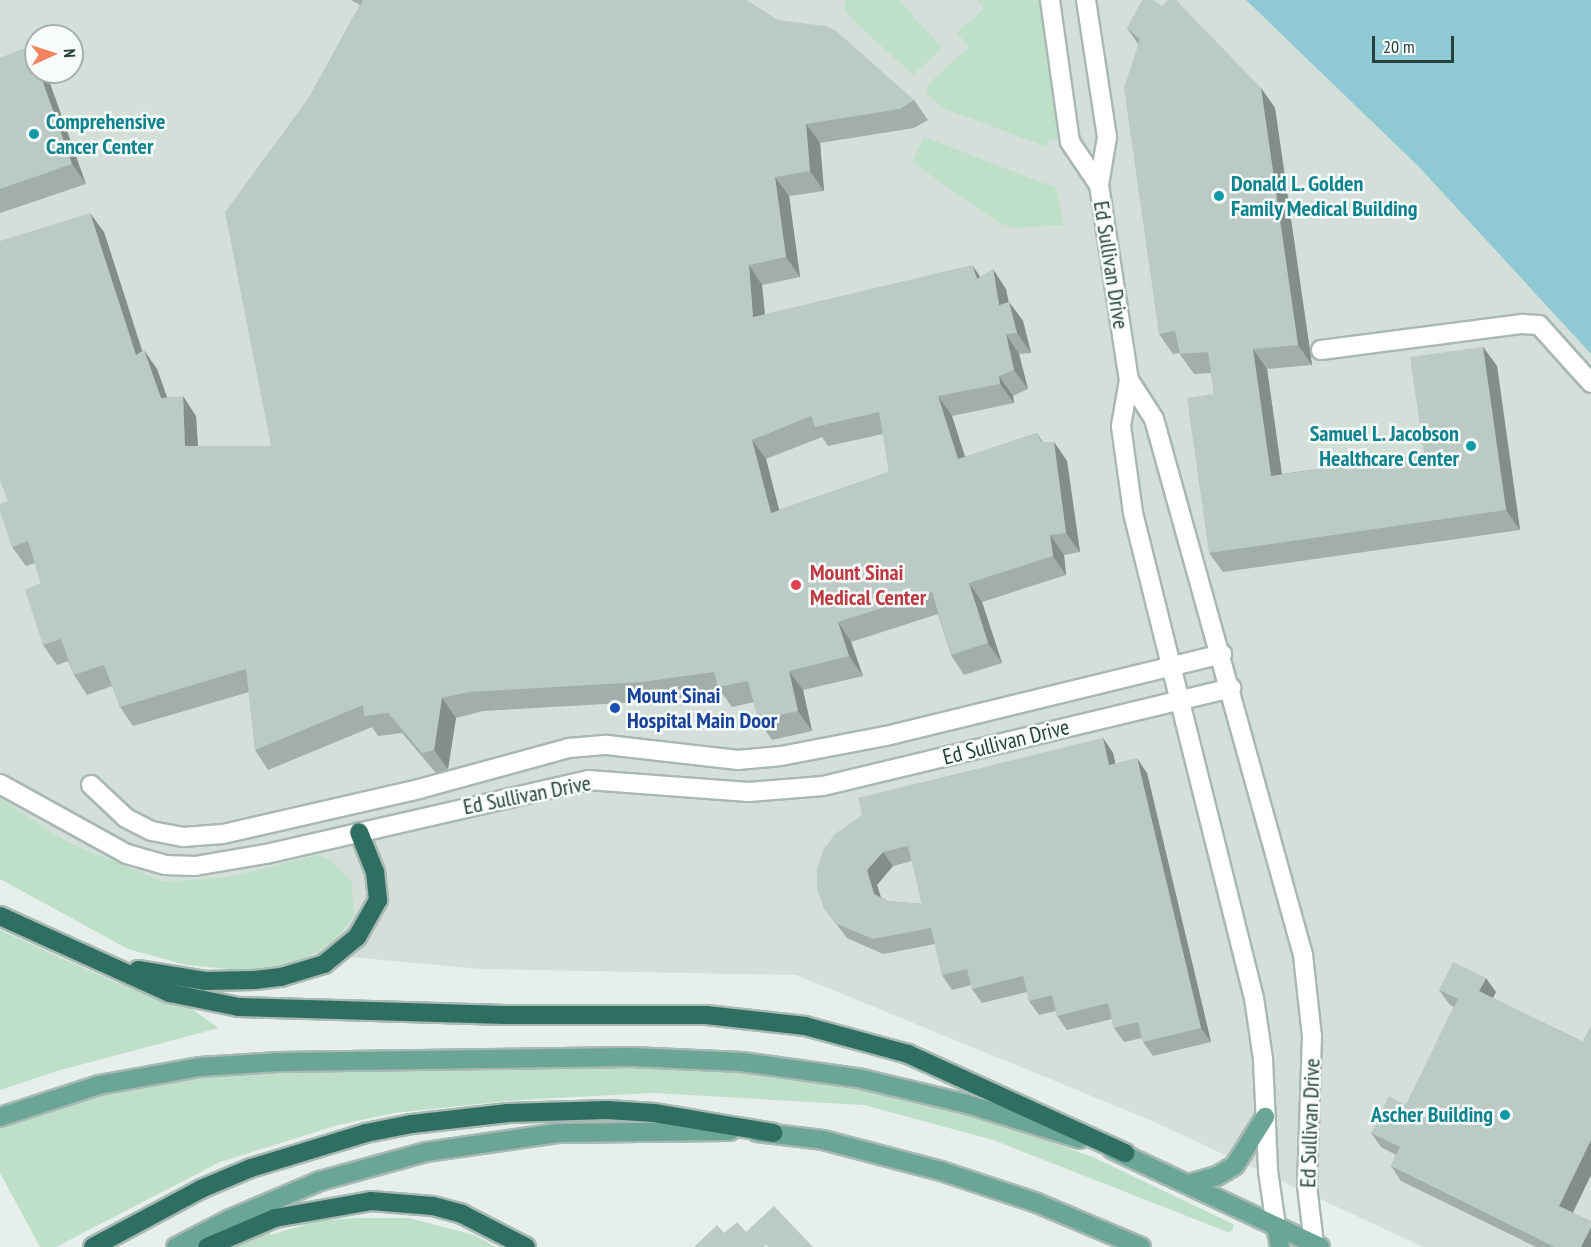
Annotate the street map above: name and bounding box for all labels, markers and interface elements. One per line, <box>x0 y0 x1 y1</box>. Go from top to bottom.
north arrow <box>24 24 84 84</box>
scale bar <box>1375 24 1458 62</box>
text: 20 m <box>1383 35 1415 58</box>
text: N <box>60 48 80 58</box>
place label: Comprehensive Cancer Center <box>46 108 165 160</box>
marker: Comprehensive Cancer Center <box>27 127 41 141</box>
place label: Donald L. Golden Family Medical Building <box>1231 170 1418 222</box>
marker: Donald L. Golden Family Medical Building <box>1212 189 1226 203</box>
street label: Ed Sullivan Drive <box>1088 199 1134 331</box>
place label: Samuel L. Jacobson Healthcare Center <box>1308 420 1459 472</box>
marker: Samuel L. Jacobson Healthcare Center <box>1464 439 1478 453</box>
place label: Mount Sinai Medical Center <box>810 559 926 610</box>
marker: Mount Sinai Medical Center <box>787 576 805 594</box>
place label: Mount Sinai Hospital Main Door <box>627 682 777 734</box>
marker: Mount Sinai Hospital Main Door <box>608 701 622 715</box>
street label: Ed Sullivan Drive <box>940 714 1072 770</box>
street label: Ed Sullivan Drive <box>461 770 593 820</box>
street label: Ed Sullivan Drive <box>1295 1058 1325 1188</box>
place label: Ascher Building <box>1371 1102 1493 1128</box>
marker: Ascher Building <box>1498 1108 1512 1122</box>

